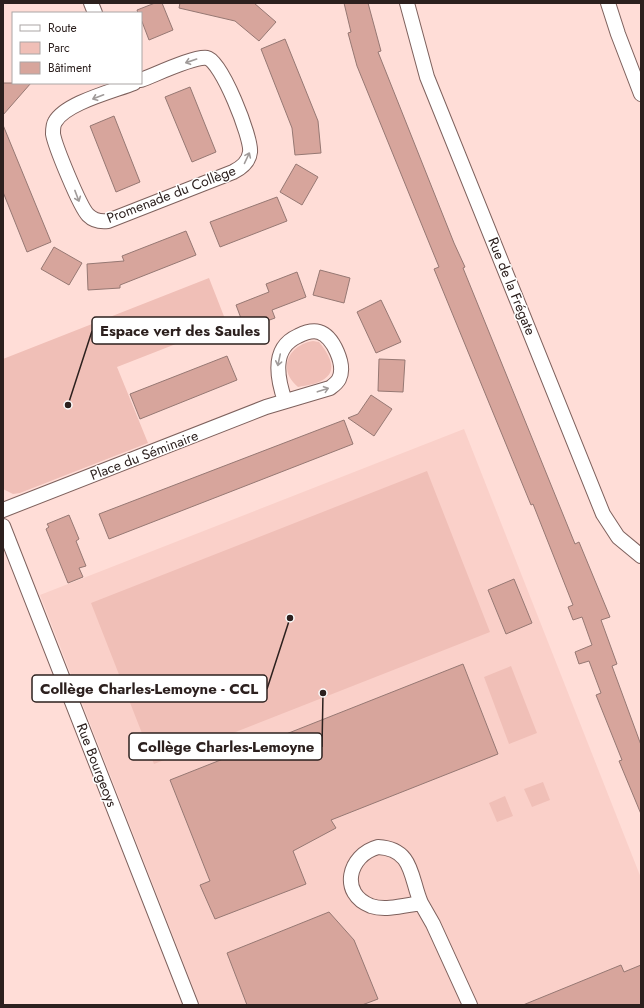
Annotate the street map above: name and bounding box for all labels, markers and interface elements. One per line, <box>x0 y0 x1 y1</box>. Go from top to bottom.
legend <box>12 12 142 84</box>
text: Route <box>48 19 77 37</box>
text: Parc <box>48 39 70 57</box>
one-way arrow <box>184 58 197 65</box>
text: Bâtiment <box>48 59 91 77</box>
one-way arrow <box>92 93 104 101</box>
one-way arrow <box>244 152 252 164</box>
street label: Promenade du Collège <box>104 160 238 228</box>
one-way arrow <box>74 190 81 202</box>
street label: Rue de la Frégate <box>483 234 541 338</box>
callout: Espace vert des Saules <box>92 317 269 344</box>
text: Espace vert des Saules <box>100 320 260 342</box>
one-way arrow <box>275 353 283 366</box>
one-way arrow <box>316 386 329 393</box>
street label: Place du Séminaire <box>87 425 201 485</box>
callout: Collège Charles-Lemoyne - CCL <box>32 675 267 702</box>
text: Collège Charles-Lemoyne - CCL <box>40 678 258 700</box>
street label: Rue Bourgeoys <box>72 720 122 810</box>
callout: Collège Charles-Lemoyne <box>129 733 322 760</box>
text: Collège Charles-Lemoyne <box>138 736 315 758</box>

